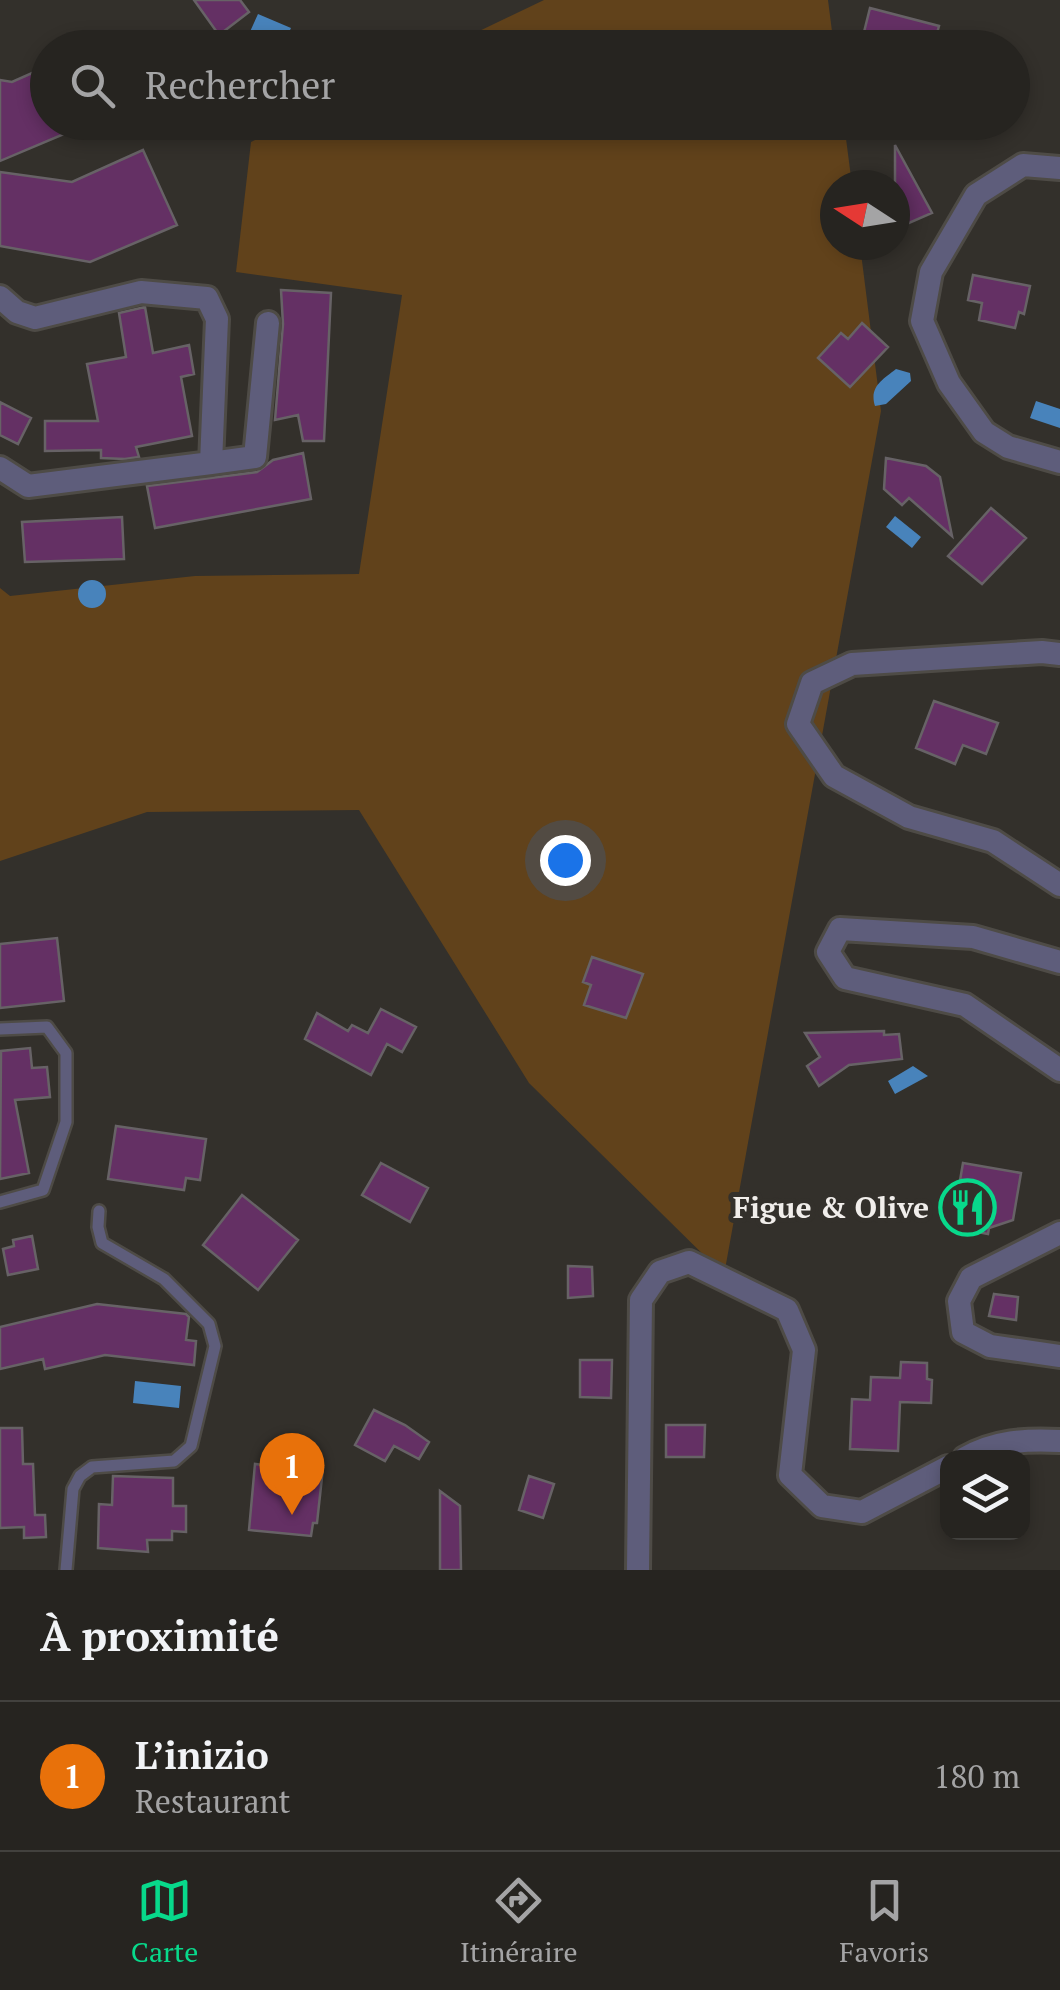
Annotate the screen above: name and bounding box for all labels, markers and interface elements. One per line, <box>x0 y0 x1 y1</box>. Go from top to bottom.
search box <box>30 30 1030 140</box>
icon: search <box>65 58 120 113</box>
text: Rechercher <box>145 60 335 110</box>
north arrow <box>820 170 910 260</box>
your location <box>540 835 591 886</box>
restaurant icon: Figue & Olive <box>938 1178 998 1238</box>
place label: Figue & Olive <box>733 1187 929 1227</box>
pin: 1 <box>260 1432 324 1515</box>
map controls <box>940 1450 1030 1540</box>
button: layers <box>940 1450 1030 1540</box>
text: À proximité <box>40 1607 279 1663</box>
text: L’inizio <box>135 1730 269 1780</box>
text: 1 <box>63 1755 82 1797</box>
text: 180 m <box>933 1755 1020 1797</box>
text: Restaurant <box>135 1780 290 1822</box>
tab: Carte <box>131 1873 198 1970</box>
tab: Itinéraire <box>460 1873 578 1970</box>
tab: Favoris <box>839 1873 929 1970</box>

